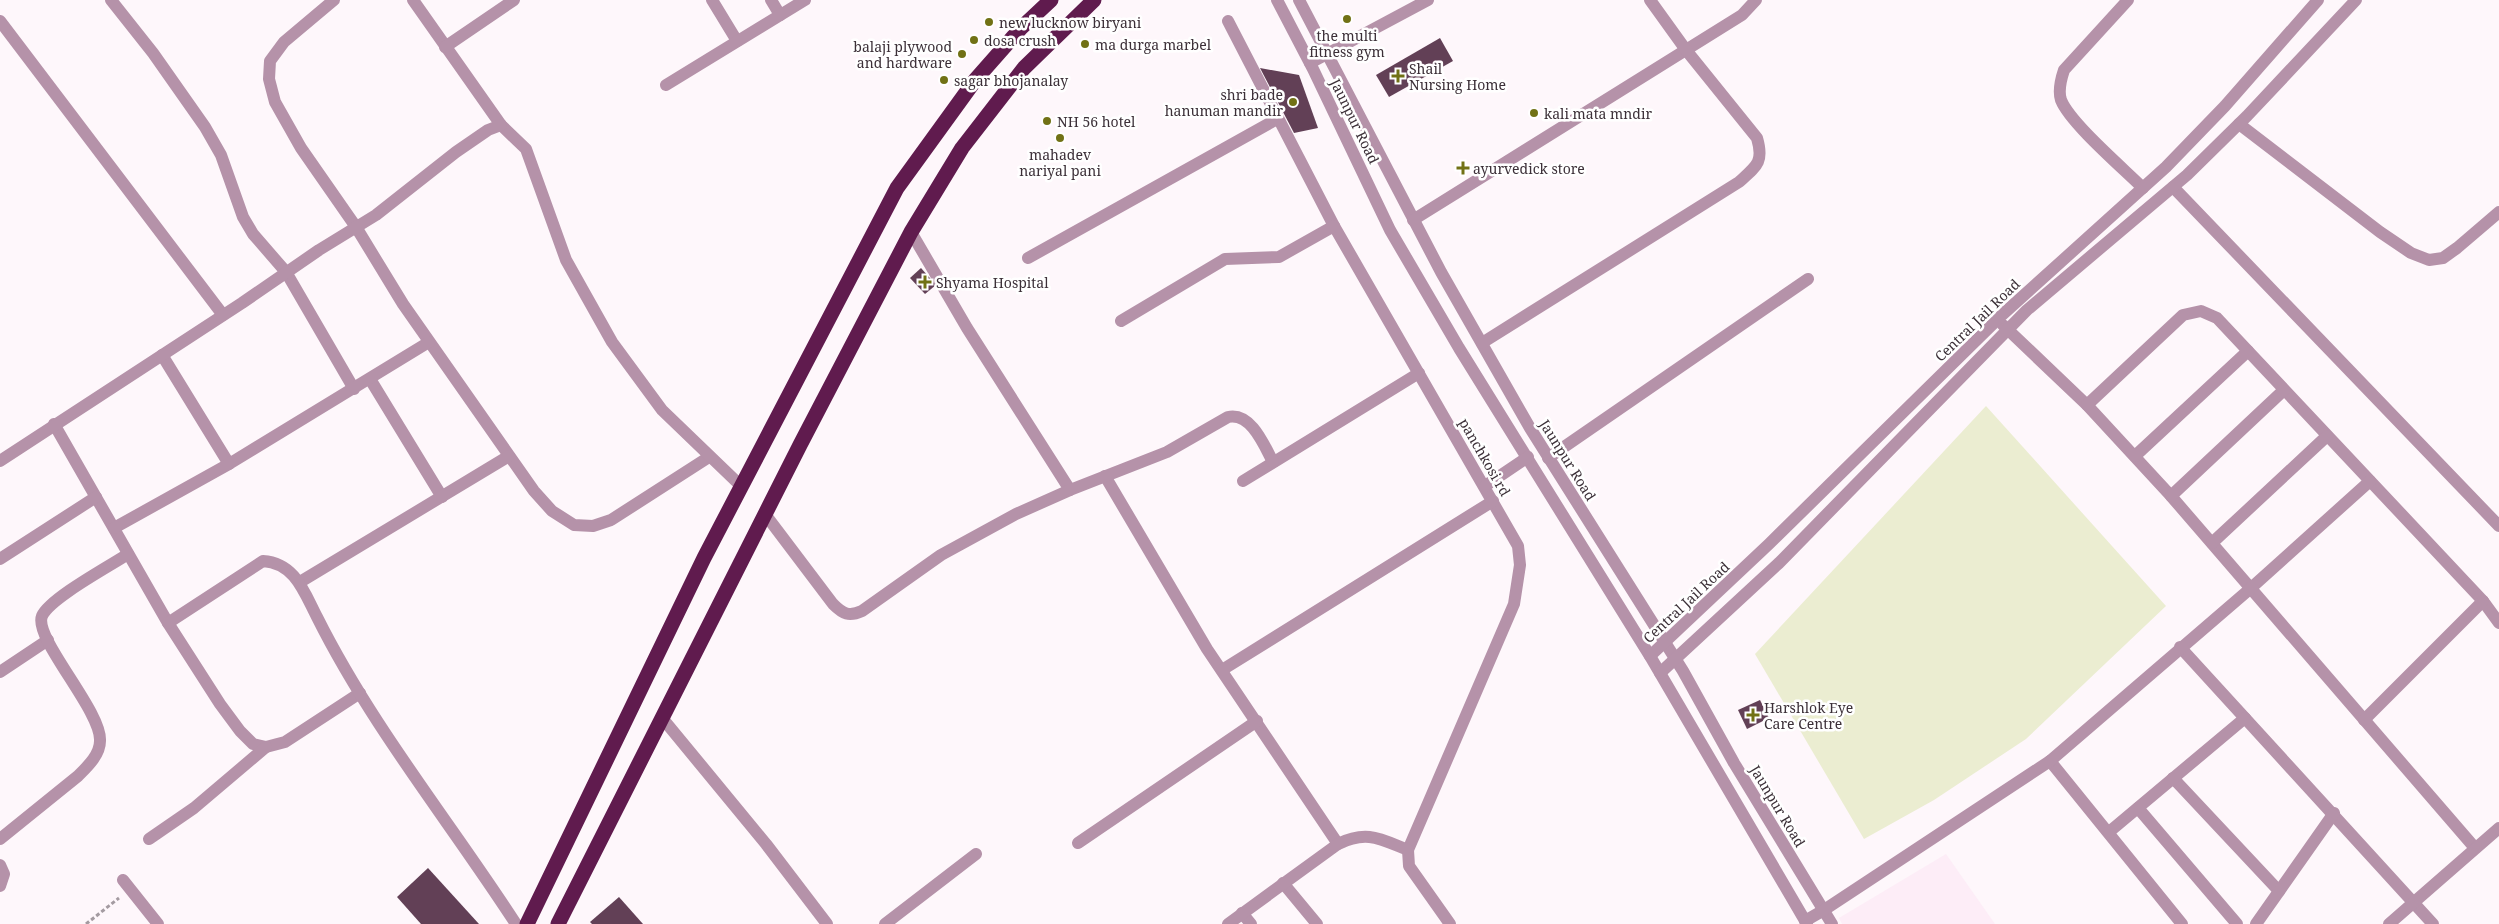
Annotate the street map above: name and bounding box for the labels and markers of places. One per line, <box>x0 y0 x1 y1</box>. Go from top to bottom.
place label: new lucknow biryani <box>999 13 1142 32</box>
marker: the multi fitness gym <box>1341 13 1353 25</box>
marker: new lucknow biryani <box>983 16 995 28</box>
place label: the multi fitness gym <box>1309 26 1385 61</box>
place label: dosa crush <box>984 31 1056 50</box>
marker: dosa crush <box>968 34 980 46</box>
place label: ma durga marbel <box>1095 35 1212 54</box>
place label: balaji plywood and hardware <box>853 37 952 72</box>
marker: ma durga marbel <box>1079 38 1091 50</box>
marker: balaji plywood and hardware <box>956 48 968 60</box>
place label: Shail Nursing Home <box>1409 59 1506 94</box>
marker: Shail Nursing Home <box>1391 69 1405 83</box>
place label: sagar bhojanalay <box>954 71 1068 90</box>
marker: sagar bhojanalay <box>938 74 950 86</box>
place label: shri bade hanuman mandir <box>1165 85 1283 120</box>
marker: shri bade hanuman mandir <box>1287 96 1299 108</box>
place label: kali mata mndir <box>1544 104 1652 123</box>
marker: kali mata mndir <box>1528 107 1540 119</box>
place label: NH 56 hotel <box>1057 112 1136 131</box>
marker: NH 56 hotel <box>1041 115 1053 127</box>
marker: mahadev nariyal pani <box>1054 132 1066 144</box>
place label: mahadev nariyal pani <box>1019 145 1101 180</box>
place label: ayurvedick store <box>1473 159 1585 178</box>
marker: ayurvedick store <box>1457 162 1469 174</box>
place label: Shyama Hospital <box>936 273 1049 292</box>
marker: Shyama Hospital <box>918 275 932 289</box>
place label: Harshlok Eye Care Centre <box>1764 698 1853 733</box>
marker: Harshlok Eye Care Centre <box>1746 708 1760 722</box>

